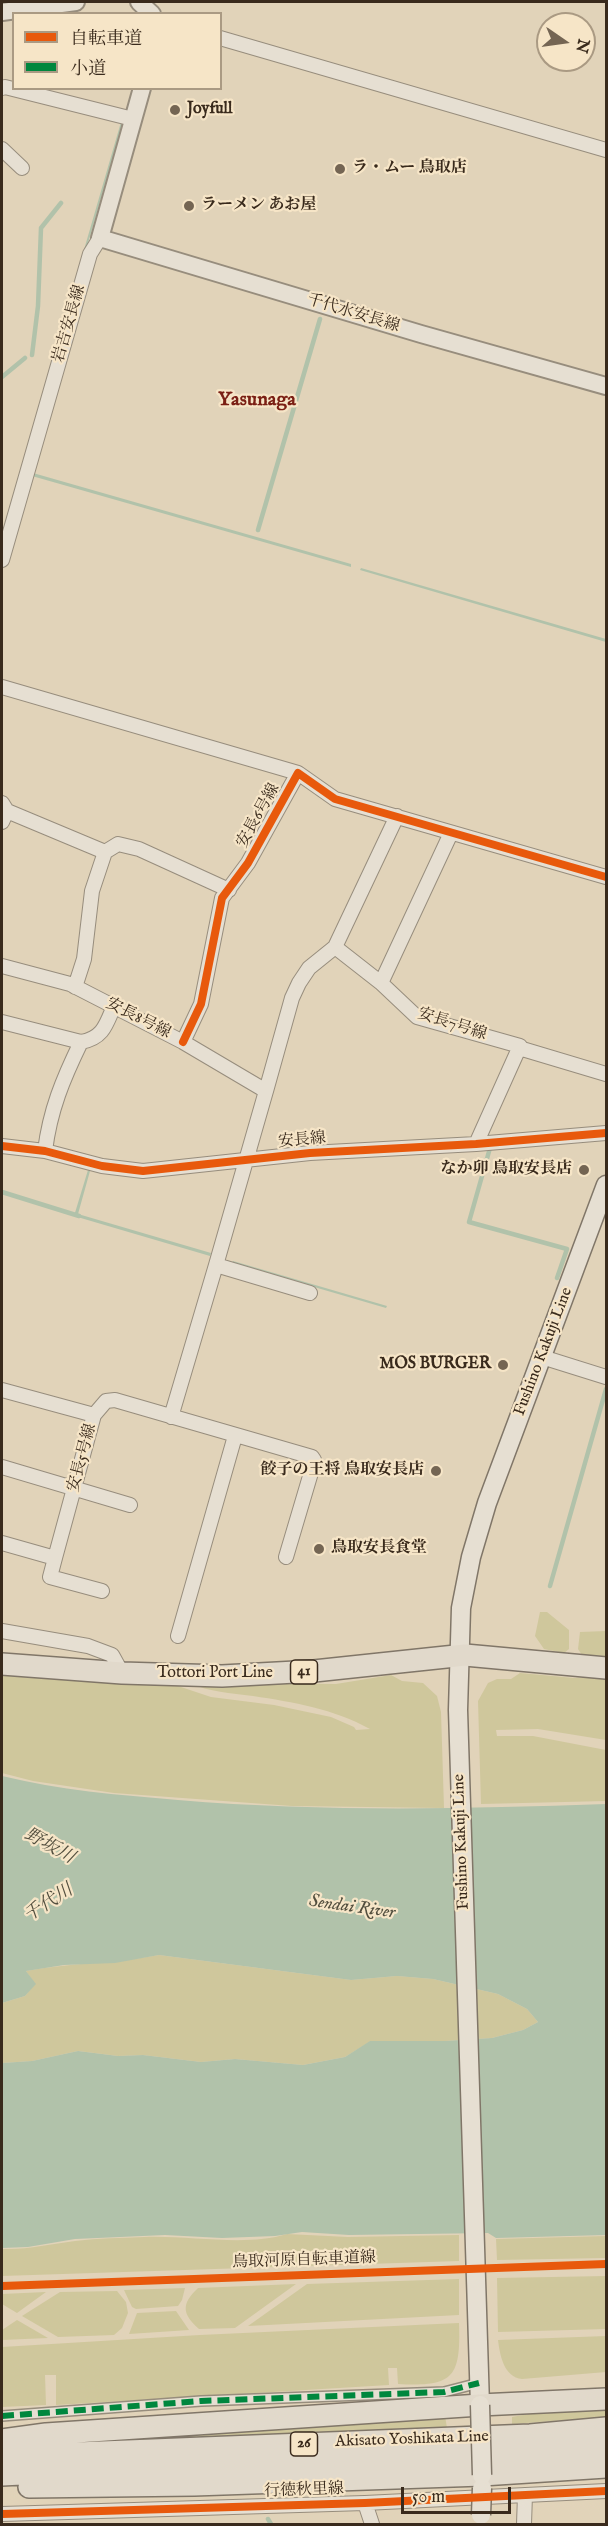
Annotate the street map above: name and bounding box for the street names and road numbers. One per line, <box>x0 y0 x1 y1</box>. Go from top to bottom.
street label: 岩吉安長線 <box>50 283 90 365</box>
street label: 千代水安長線 <box>304 291 402 337</box>
street label: 安長6号線 <box>233 780 285 852</box>
street label: 安長8号線 <box>102 994 174 1044</box>
street label: 安長7号線 <box>415 1005 489 1045</box>
street label: 安長線 <box>277 1129 327 1153</box>
street label: Fushino Kakuji Line <box>511 1285 577 1419</box>
street label: 安長5号線 <box>65 1422 101 1494</box>
road number: 41 <box>290 1660 318 1684</box>
street label: Tottori Port Line <box>157 1664 273 1684</box>
street label: Fushino Kakuji Line <box>450 1774 474 1910</box>
street label: 鳥取河原自転車道線 <box>232 2249 376 2273</box>
street label: Akisato Yoshikata Line <box>335 2428 489 2452</box>
road number: 26 <box>290 2432 318 2456</box>
street label: 行徳秋里線 <box>264 2480 344 2502</box>

